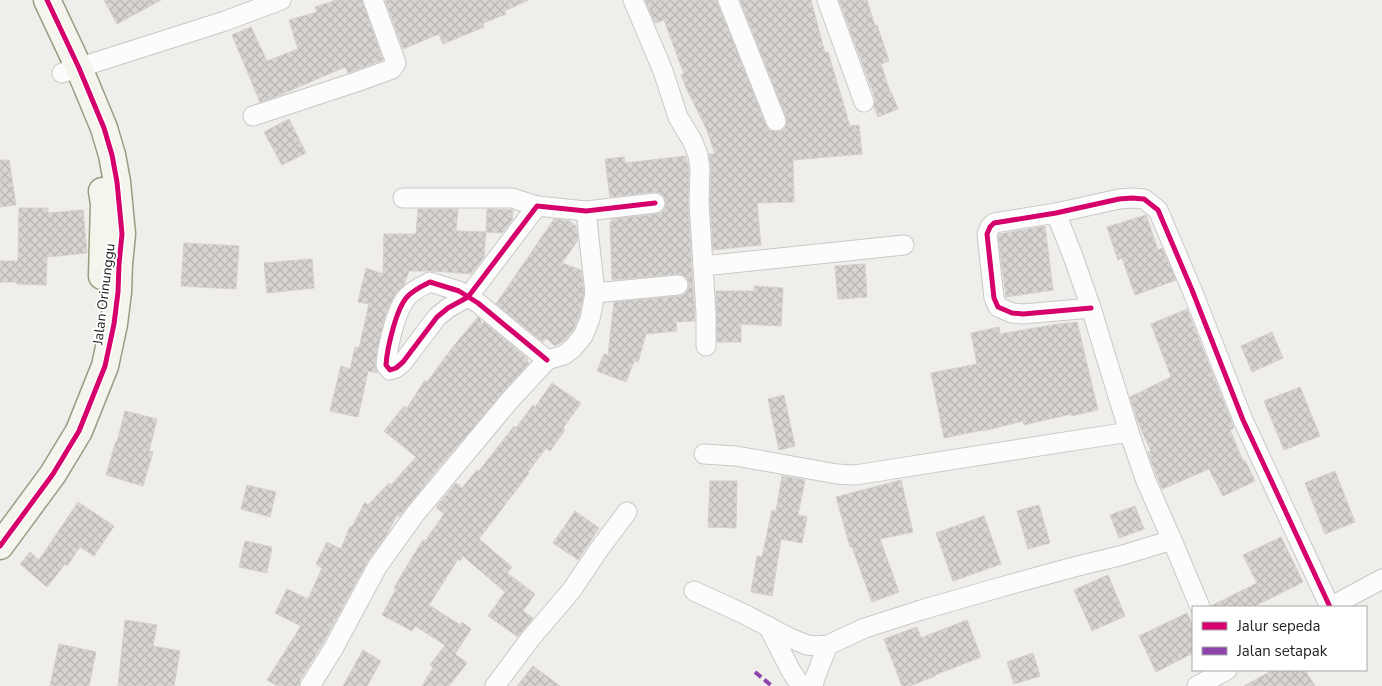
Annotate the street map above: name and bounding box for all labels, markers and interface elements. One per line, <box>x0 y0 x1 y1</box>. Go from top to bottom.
street label: Jalan Orinunggu <box>88 242 120 347</box>
legend <box>1192 606 1367 671</box>
text: Jalur sepeda <box>1236 616 1321 636</box>
text: Jalan setapak <box>1236 641 1328 661</box>

